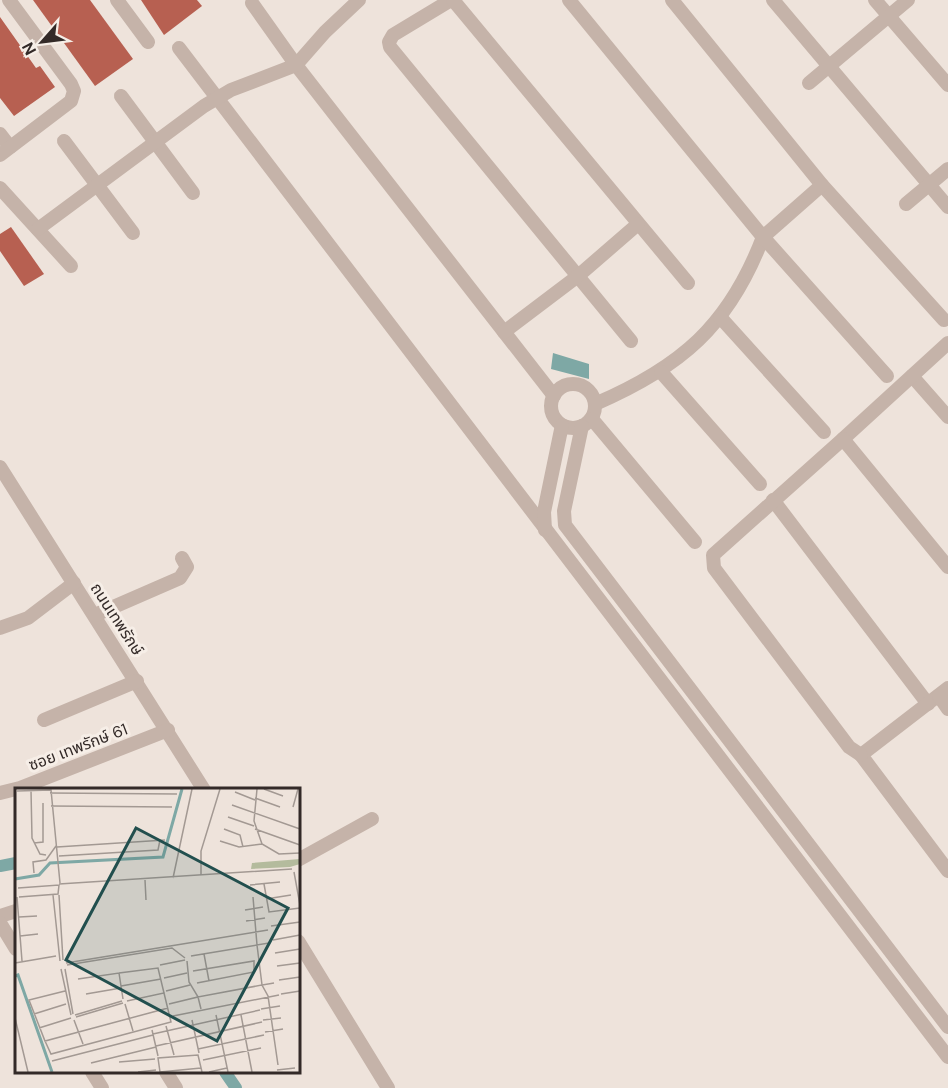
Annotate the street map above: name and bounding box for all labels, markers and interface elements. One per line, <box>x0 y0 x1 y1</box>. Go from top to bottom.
north arrow <box>12 12 72 72</box>
text: N <box>17 39 41 59</box>
street label: ถนนเทพรักษ์ <box>86 579 148 659</box>
street label: ซอย เทพรักษ์ 61 <box>26 718 130 776</box>
inset map <box>15 788 300 1073</box>

